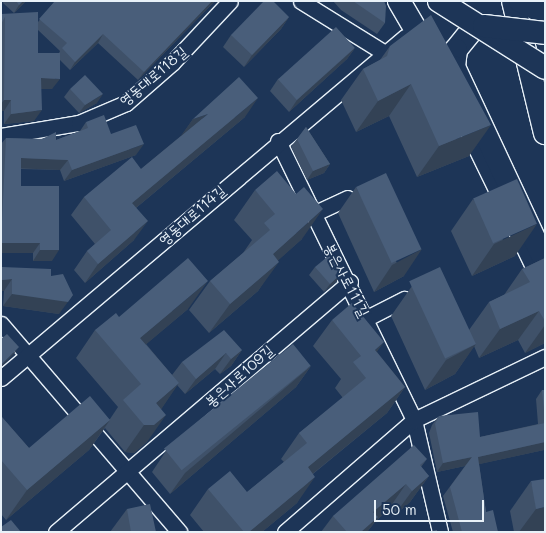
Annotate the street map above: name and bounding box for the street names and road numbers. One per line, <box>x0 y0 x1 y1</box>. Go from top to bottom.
street label: 영동대로118길 <box>115 42 191 110</box>
street label: 영동대로114길 <box>155 181 229 249</box>
street label: 봉은사로111길 <box>321 240 373 320</box>
street label: 봉은사로109길 <box>201 341 277 411</box>

